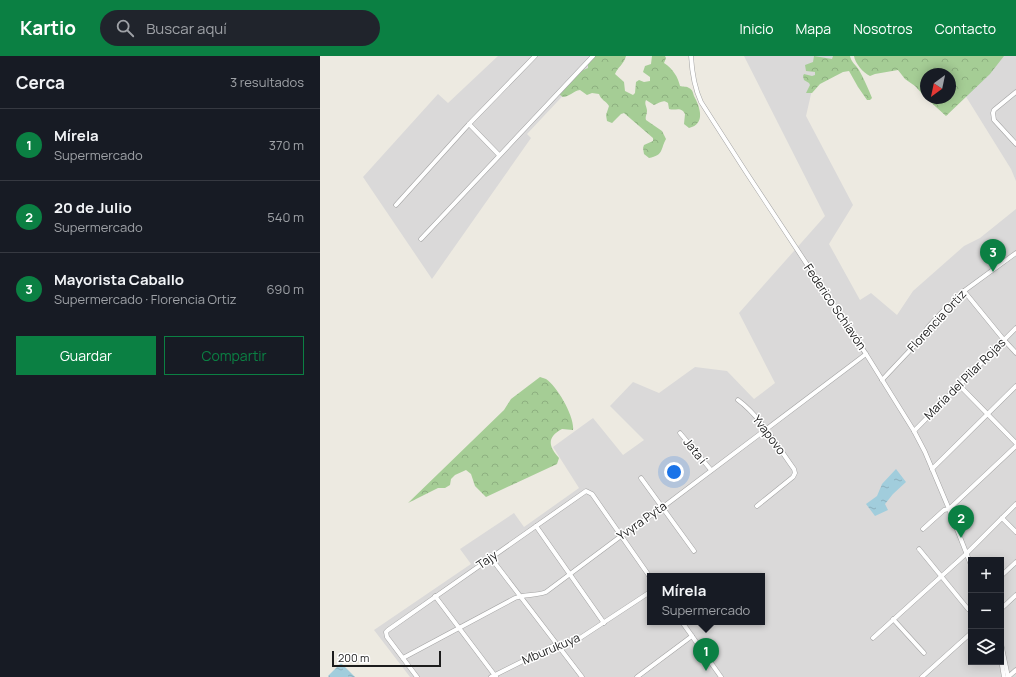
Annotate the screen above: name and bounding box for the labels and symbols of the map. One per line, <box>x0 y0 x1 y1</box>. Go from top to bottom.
north arrow <box>920 68 956 104</box>
pin: 3 <box>980 239 1006 272</box>
street label: Federico Schiavón <box>800 260 871 353</box>
street label: Florencia Ortiz <box>903 286 970 355</box>
street label: María del Pilar Rojas <box>920 334 1009 423</box>
street label: Yvapovo <box>749 411 790 458</box>
street label: Jata í <box>680 434 711 467</box>
your location <box>664 462 684 482</box>
street label: Yvyra Pyta <box>613 497 670 544</box>
pin: 2 <box>948 505 974 538</box>
street label: Tajy <box>473 546 501 573</box>
street label: Mburukuya <box>519 629 582 668</box>
pin: 1 <box>693 638 719 671</box>
scale bar <box>332 649 441 668</box>

